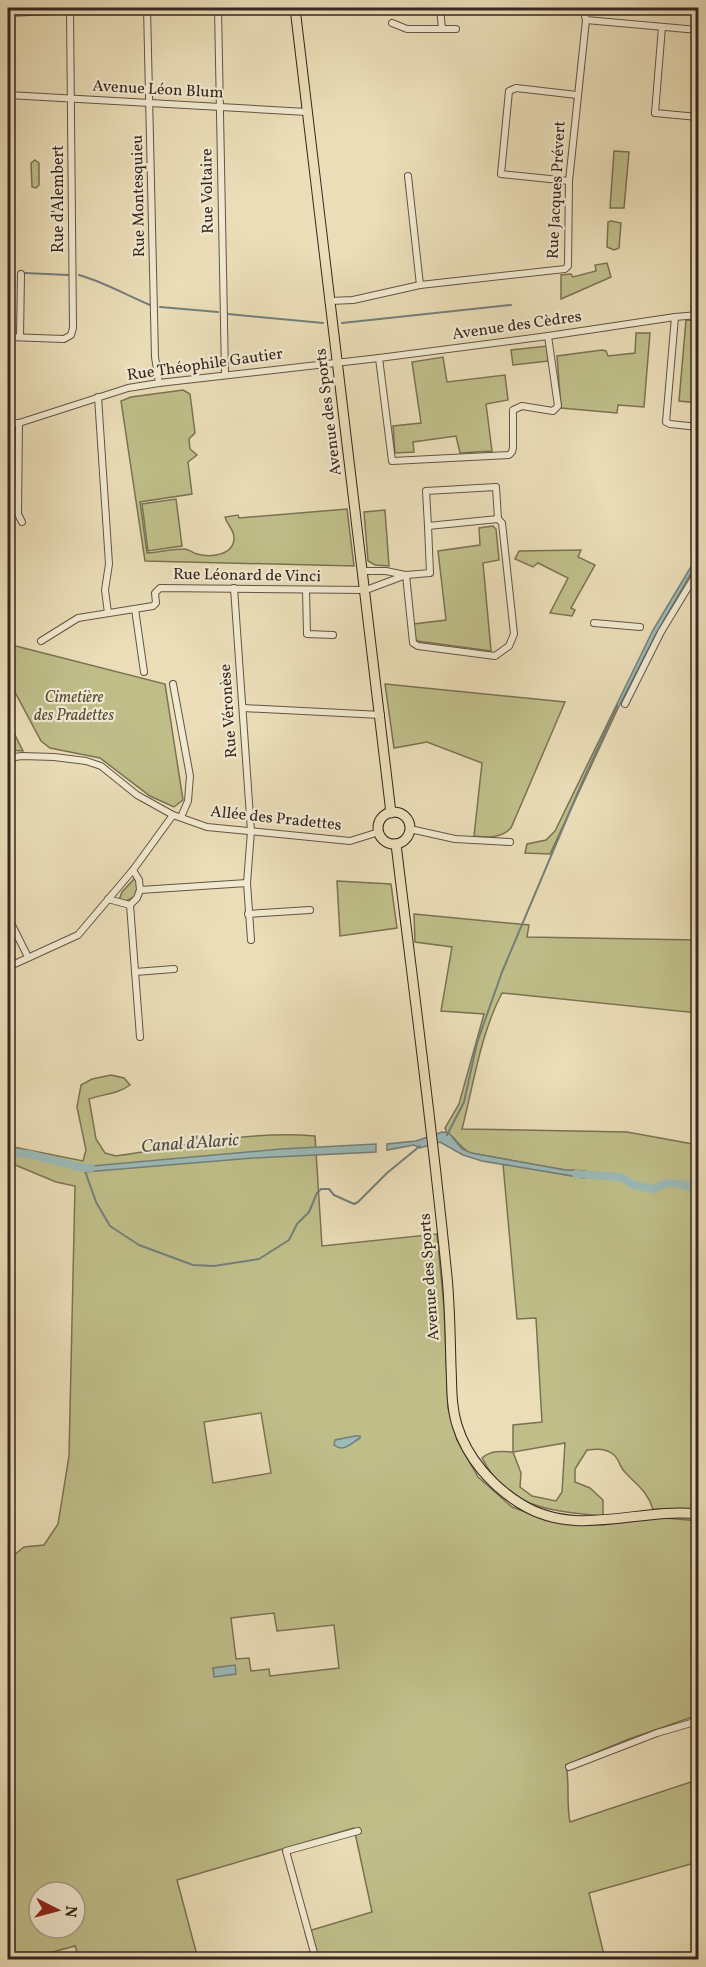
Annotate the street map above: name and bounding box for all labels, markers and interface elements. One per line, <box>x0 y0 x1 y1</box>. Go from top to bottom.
street label: Avenue Léon Blum <box>92 76 224 104</box>
street label: Rue Jacques Prévert <box>542 120 572 260</box>
street label: Rue Montesquieu <box>127 135 151 257</box>
street label: Rue d'Alembert <box>48 145 70 253</box>
street label: Rue Voltaire <box>196 148 220 234</box>
street label: Avenue des Cèdres <box>451 306 583 346</box>
street label: Rue Théophile Gautier <box>126 343 285 387</box>
street label: Avenue des Sports <box>310 347 348 477</box>
street label: Rue Léonard de Vinci <box>173 564 321 588</box>
street label: Rue Véronèse <box>215 663 243 759</box>
park label: Cimetière des Pradettes <box>34 687 114 727</box>
street label: Allée des Pradettes <box>209 801 343 837</box>
water label: Canal d'Alaric <box>140 1128 240 1160</box>
street label: Avenue des Sports <box>415 1212 445 1342</box>
north arrow <box>27 1880 87 1940</box>
text: N <box>58 1904 81 1919</box>

